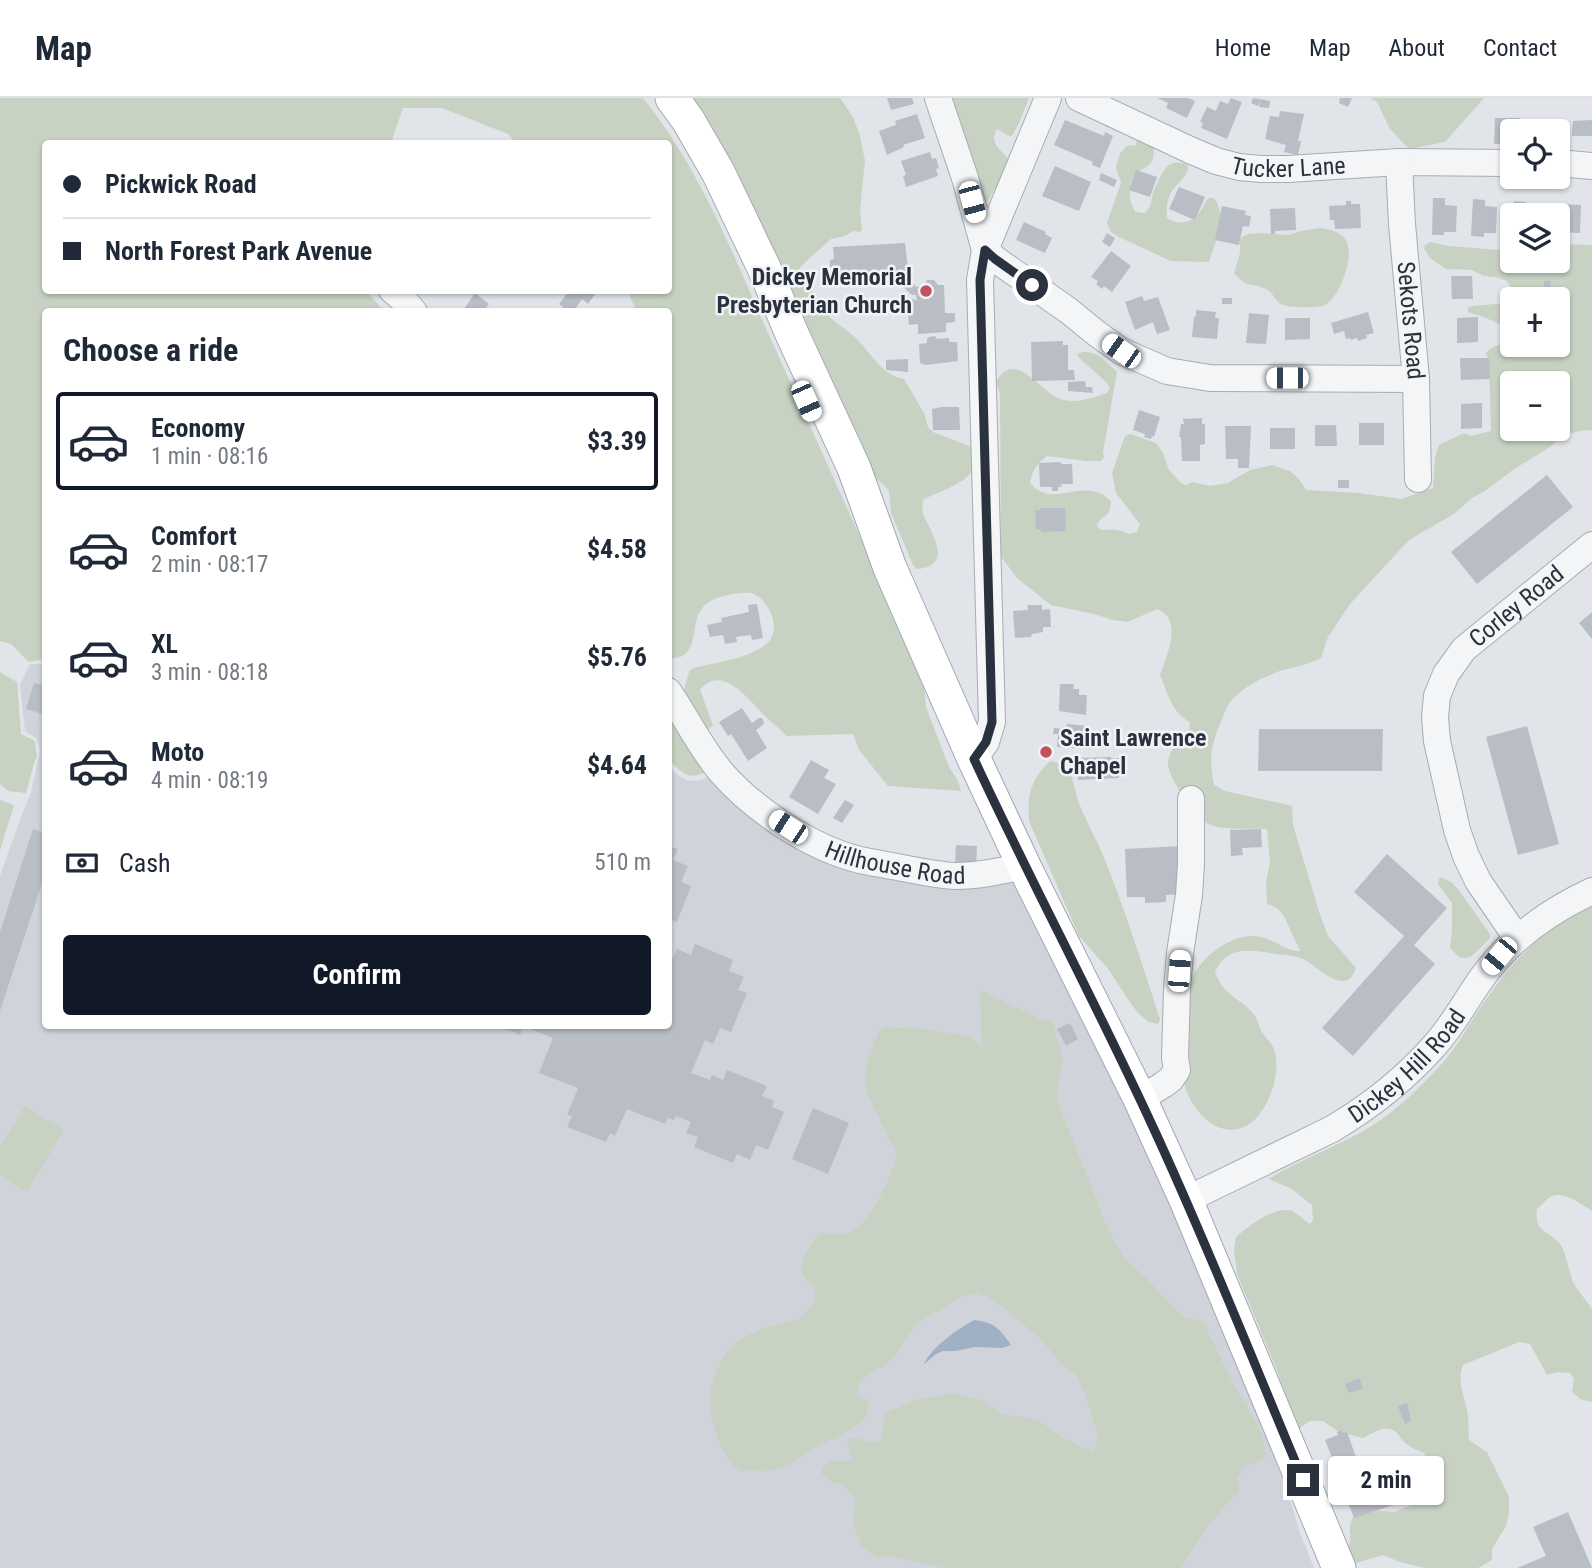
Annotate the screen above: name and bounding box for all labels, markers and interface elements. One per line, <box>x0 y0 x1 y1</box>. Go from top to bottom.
text: Map <box>35 29 92 68</box>
text: Home <box>1215 34 1271 62</box>
text: Map <box>1309 34 1351 62</box>
text: About <box>1389 34 1445 62</box>
text: Contact <box>1483 34 1557 62</box>
map controls <box>1500 119 1570 441</box>
button: locate <box>1500 119 1570 189</box>
street label: Tucker Lane <box>1228 151 1346 183</box>
text: Pickwick Road <box>105 169 257 199</box>
car <box>957 179 988 225</box>
button: layers <box>1500 203 1570 273</box>
text: North Forest Park Avenue <box>105 236 372 266</box>
street label: Sekots Road <box>1391 260 1430 381</box>
place label: Dickey Memorial Presbyterian Church <box>716 263 912 319</box>
route start <box>1016 269 1048 301</box>
marker: Dickey Memorial Presbyterian Church <box>918 283 934 299</box>
button: + <box>1500 287 1570 357</box>
car <box>1098 330 1145 372</box>
text: Choose a ride <box>63 331 238 369</box>
car <box>1267 368 1309 389</box>
button: − <box>1500 371 1570 441</box>
car <box>788 378 825 424</box>
icon: car <box>67 410 130 473</box>
text: Economy <box>151 413 245 443</box>
text: $3.39 <box>587 426 647 456</box>
text: 1 min · 08:16 <box>151 443 268 470</box>
icon: car <box>67 518 130 581</box>
text: Comfort <box>151 521 237 551</box>
text: $4.58 <box>587 534 647 564</box>
text: 2 min · 08:17 <box>151 551 268 578</box>
street label: Corley Road <box>1464 560 1569 653</box>
icon: car <box>67 626 130 689</box>
text: XL <box>151 629 178 659</box>
text: $5.76 <box>587 642 647 672</box>
text: 3 min · 08:18 <box>151 659 268 686</box>
place label: Saint Lawrence Chapel <box>1060 724 1207 780</box>
icon: car <box>67 734 130 797</box>
text: Moto <box>151 737 204 767</box>
marker: Saint Lawrence Chapel <box>1038 744 1054 760</box>
text: $4.64 <box>587 750 647 780</box>
text: 4 min · 08:19 <box>151 767 268 794</box>
car <box>765 807 812 847</box>
street label: Hillhouse Road <box>821 835 966 890</box>
icon: cash <box>63 844 101 882</box>
text: Cash <box>119 848 171 878</box>
text: 510 m <box>594 849 651 876</box>
car <box>1478 933 1521 979</box>
button: Confirm <box>63 935 651 1015</box>
car <box>1168 949 1191 993</box>
street label: Dickey Hill Road <box>1343 1004 1471 1129</box>
callout: 2 min <box>1328 1456 1443 1504</box>
route end <box>1287 1464 1319 1496</box>
text: 2 min <box>1360 1467 1412 1494</box>

